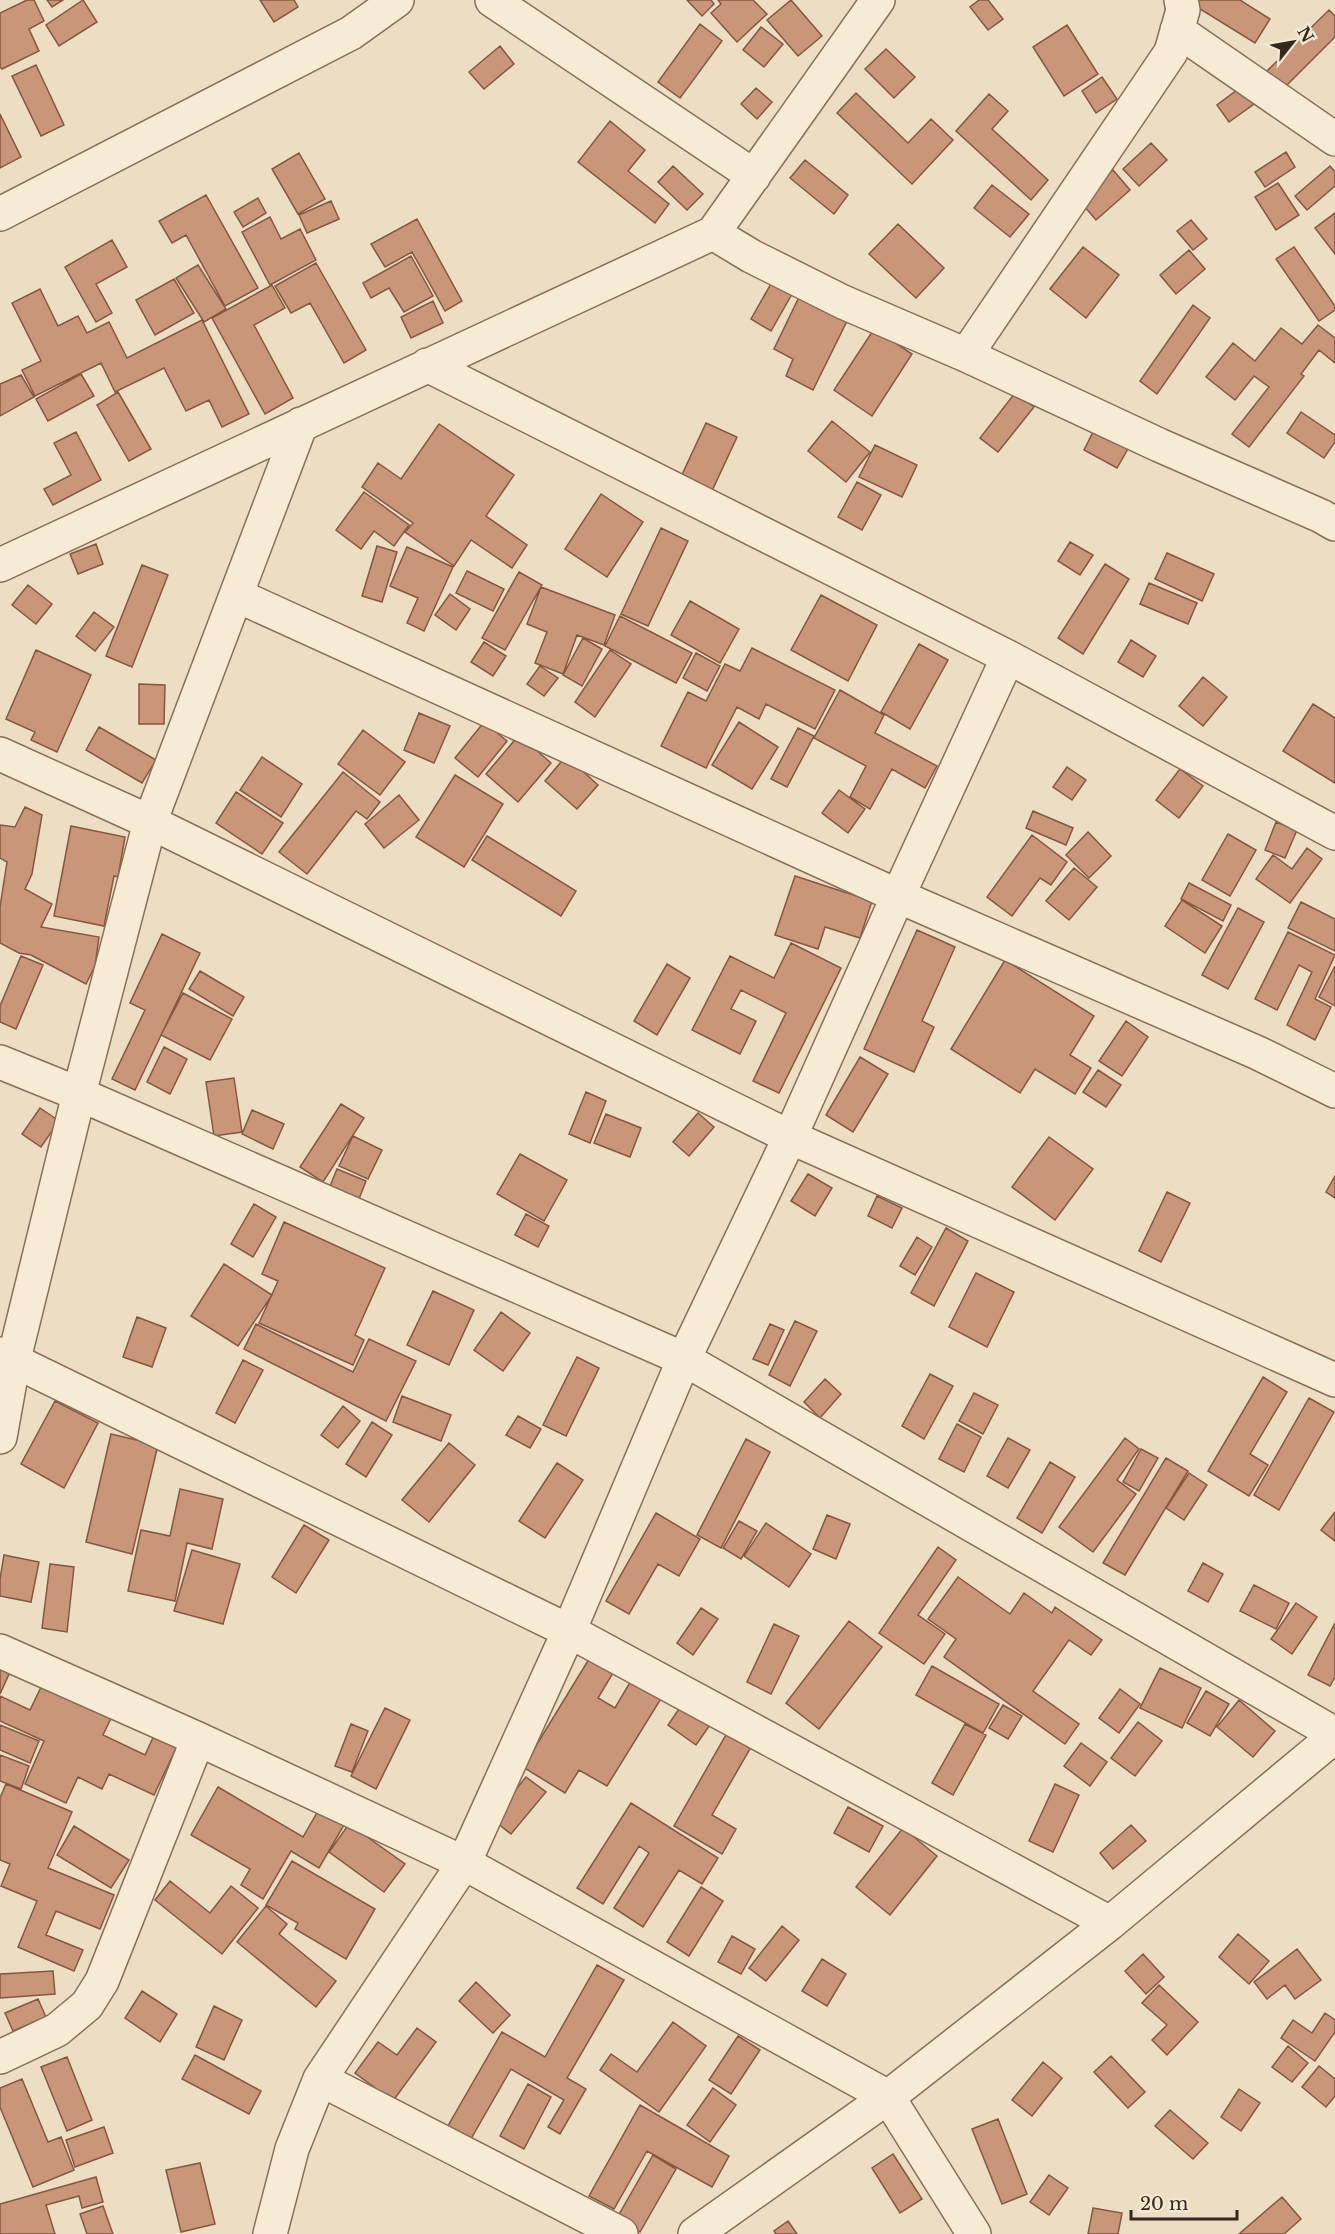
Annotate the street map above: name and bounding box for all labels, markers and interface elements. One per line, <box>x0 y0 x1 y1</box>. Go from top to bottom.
north arrow <box>1263 12 1323 72</box>
text: N <box>1293 23 1318 46</box>
scale bar <box>1131 2183 1238 2221</box>
text: 20 m <box>1140 2193 1188 2215</box>

